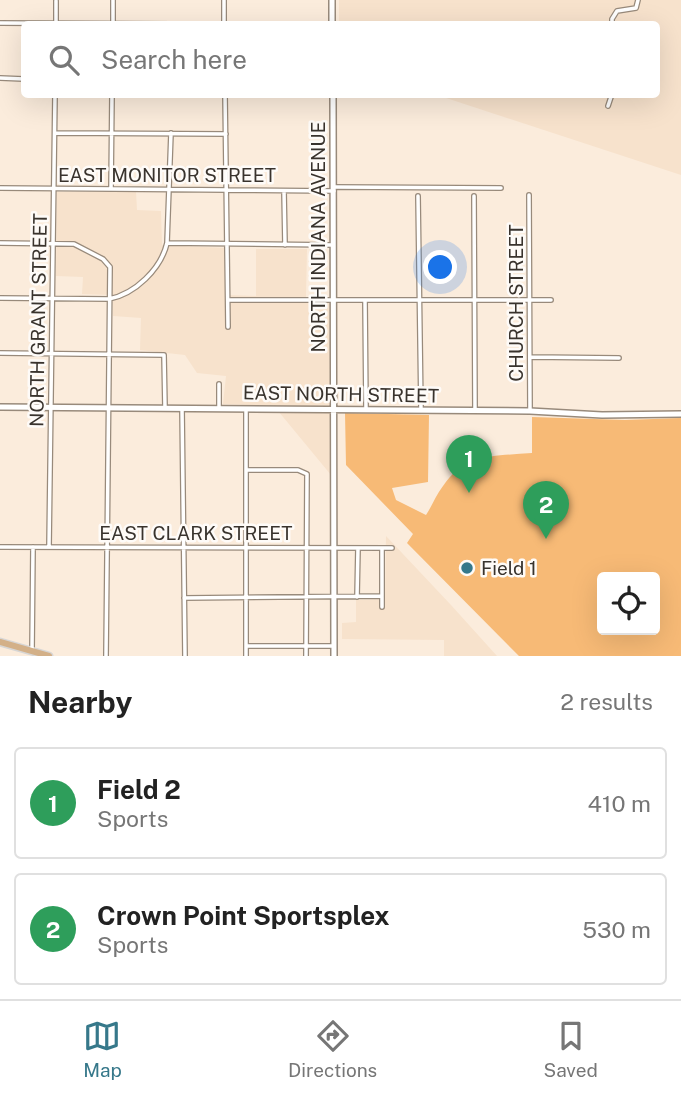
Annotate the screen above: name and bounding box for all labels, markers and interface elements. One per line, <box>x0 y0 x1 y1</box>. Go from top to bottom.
search box <box>21 21 660 98</box>
icon: search <box>45 41 83 79</box>
text: Search here <box>101 44 247 75</box>
street label: NORTH INDIANA AVENUE <box>307 122 329 352</box>
street label: EAST MONITOR STREET <box>58 164 276 186</box>
street label: NORTH GRANT STREET <box>25 213 51 427</box>
street label: CHURCH STREET <box>505 224 527 382</box>
your location <box>423 250 457 284</box>
street label: EAST NORTH STREET <box>243 381 439 407</box>
pin: 1 <box>446 435 492 493</box>
pin: 2 <box>523 481 569 539</box>
street label: EAST CLARK STREET <box>99 522 293 544</box>
place label: Field 1 <box>481 557 537 579</box>
marker: Field 1 <box>459 560 475 576</box>
map controls <box>597 572 660 635</box>
button: locate <box>597 572 660 635</box>
text: Nearby <box>28 684 132 720</box>
text: 2 results <box>560 688 653 715</box>
text: Field 2 <box>97 774 181 805</box>
text: 1 <box>48 790 58 817</box>
text: 410 m <box>588 790 651 817</box>
text: Sports <box>97 805 168 832</box>
text: Crown Point Sportsplex <box>97 900 389 931</box>
text: 2 <box>46 916 60 943</box>
text: 530 m <box>582 916 651 943</box>
text: Sports <box>97 931 168 958</box>
tab: Map <box>83 1017 122 1081</box>
tab: Directions <box>288 1017 377 1081</box>
tab: Saved <box>544 1017 598 1081</box>

